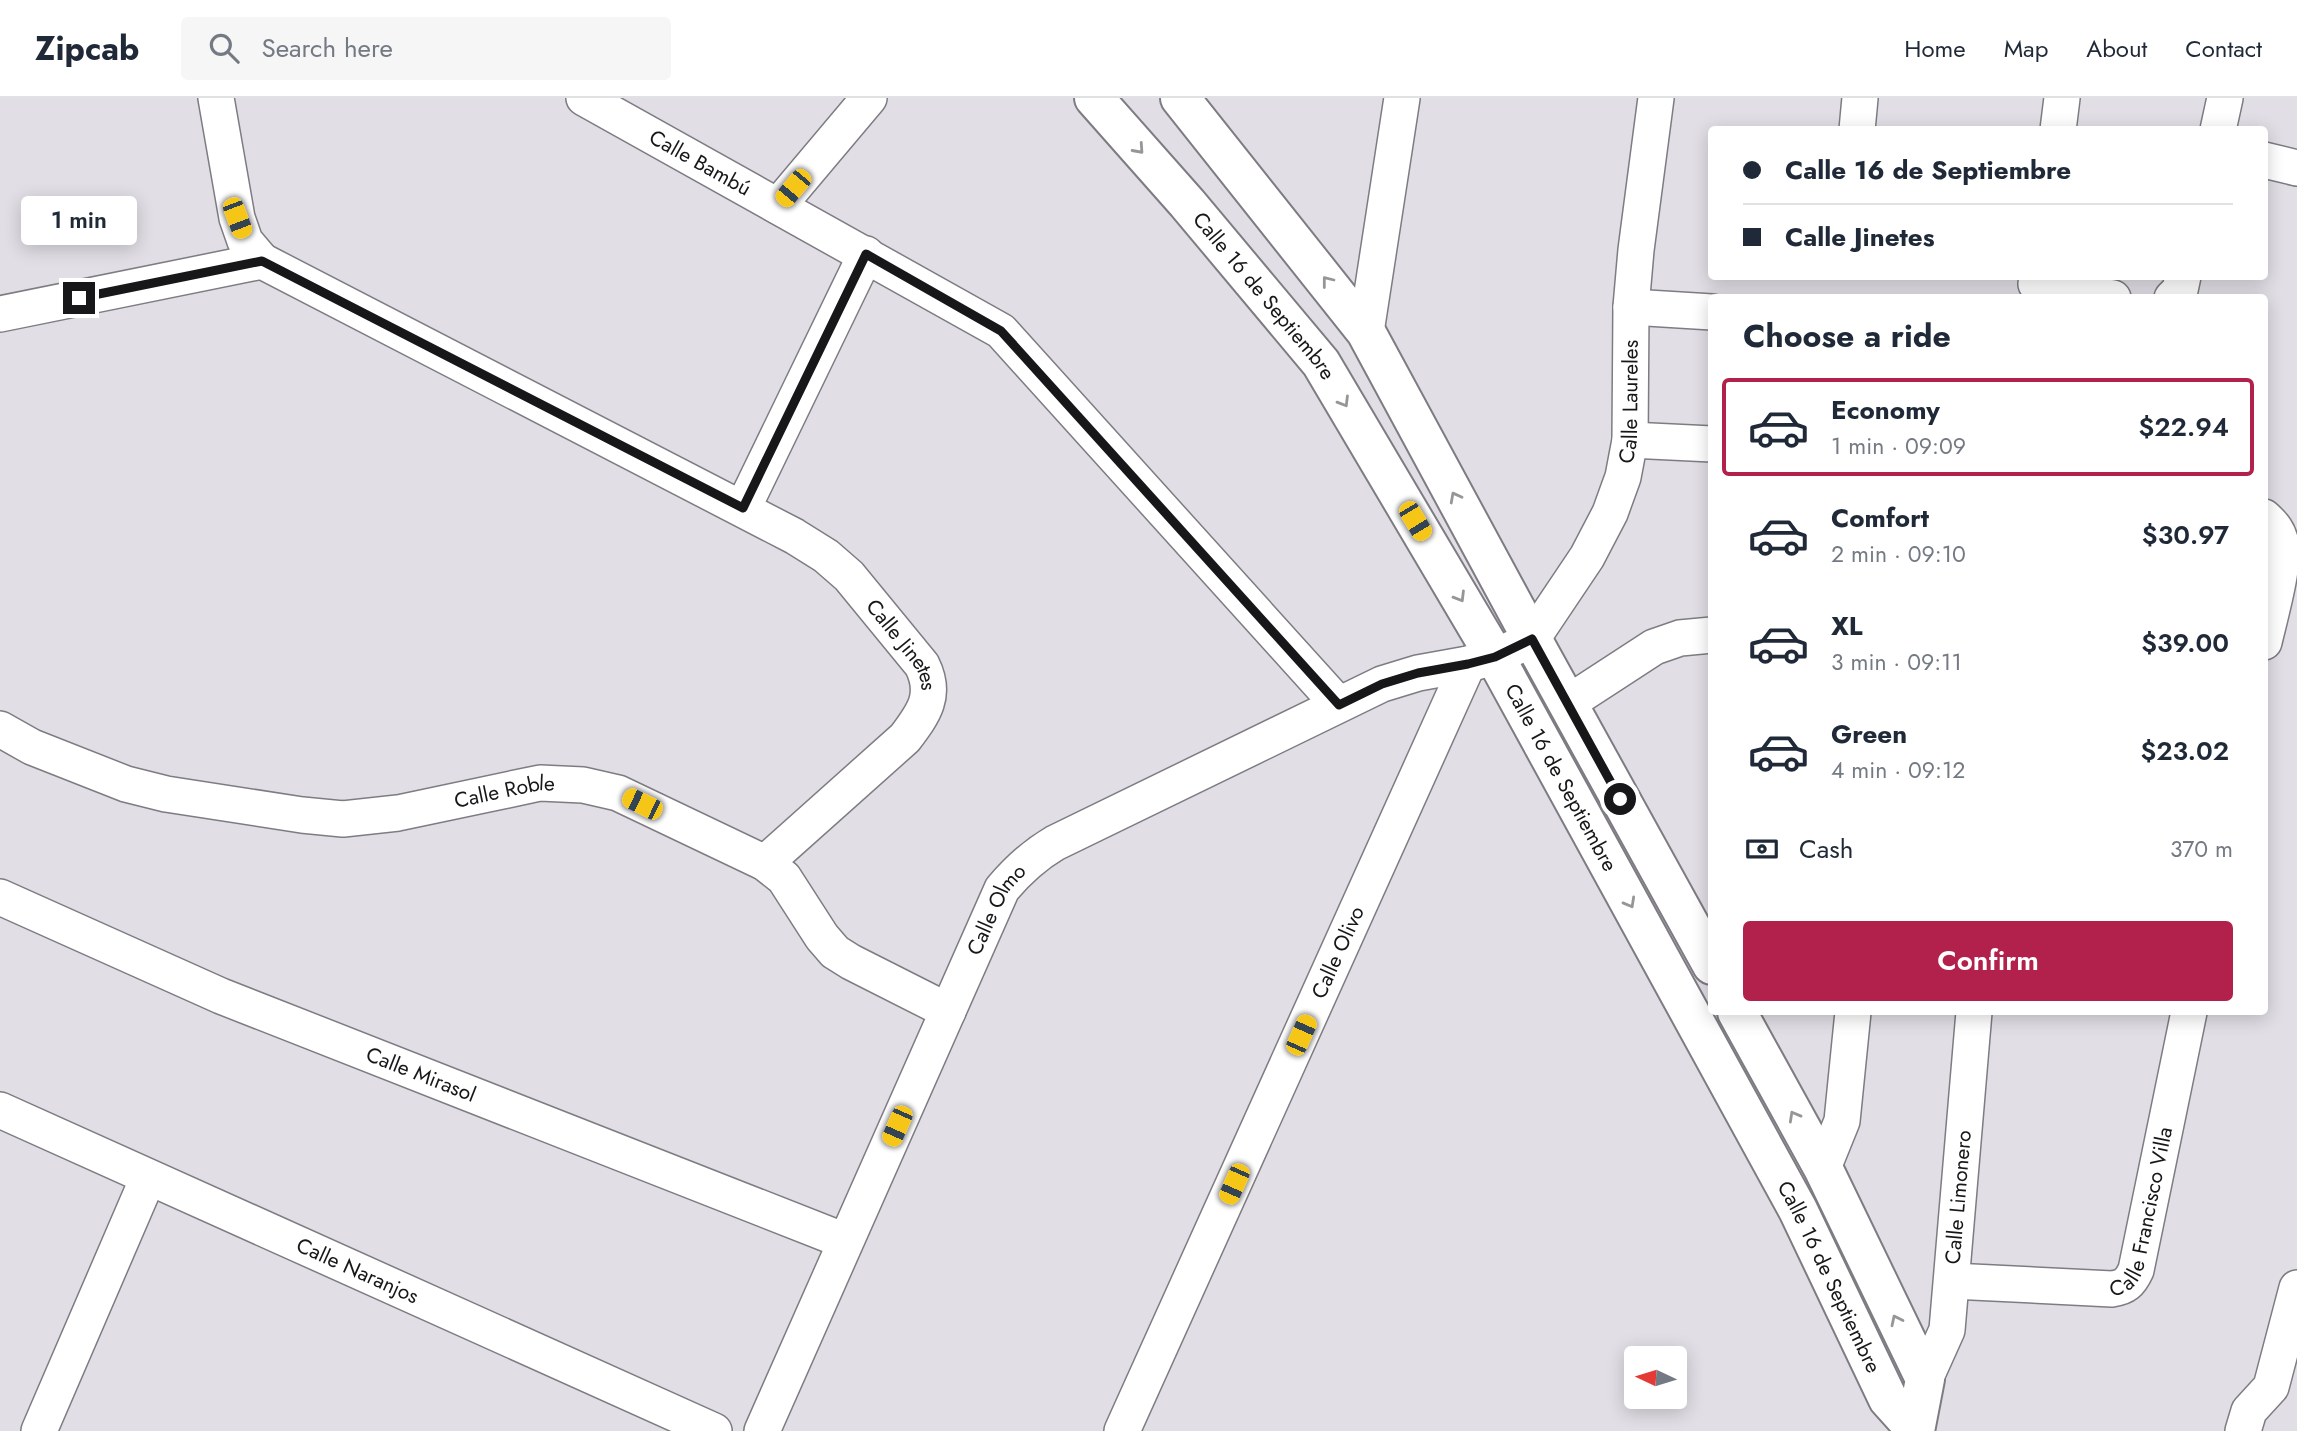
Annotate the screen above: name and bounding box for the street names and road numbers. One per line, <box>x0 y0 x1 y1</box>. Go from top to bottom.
street label: Calle Bambú <box>644 122 757 203</box>
street label: Calle 16 de Septiembre <box>1186 205 1343 385</box>
street label: Calle Laureles <box>1611 340 1646 466</box>
street label: Calle Jinetes <box>859 592 944 692</box>
street label: Calle 16 de Septiembre <box>1497 678 1625 877</box>
street label: Calle Roble <box>451 768 556 816</box>
street label: Calle Olmo <box>960 857 1033 960</box>
street label: Calle Olivo <box>1304 901 1372 1004</box>
street label: Calle Mirasol <box>362 1039 480 1110</box>
street label: Calle Francisco Villa <box>2106 1124 2180 1304</box>
street label: Calle Limonero <box>1938 1129 1979 1265</box>
street label: Calle 16 de Septiembre <box>1770 1175 1889 1378</box>
street label: Calle Naranjos <box>292 1230 424 1311</box>

